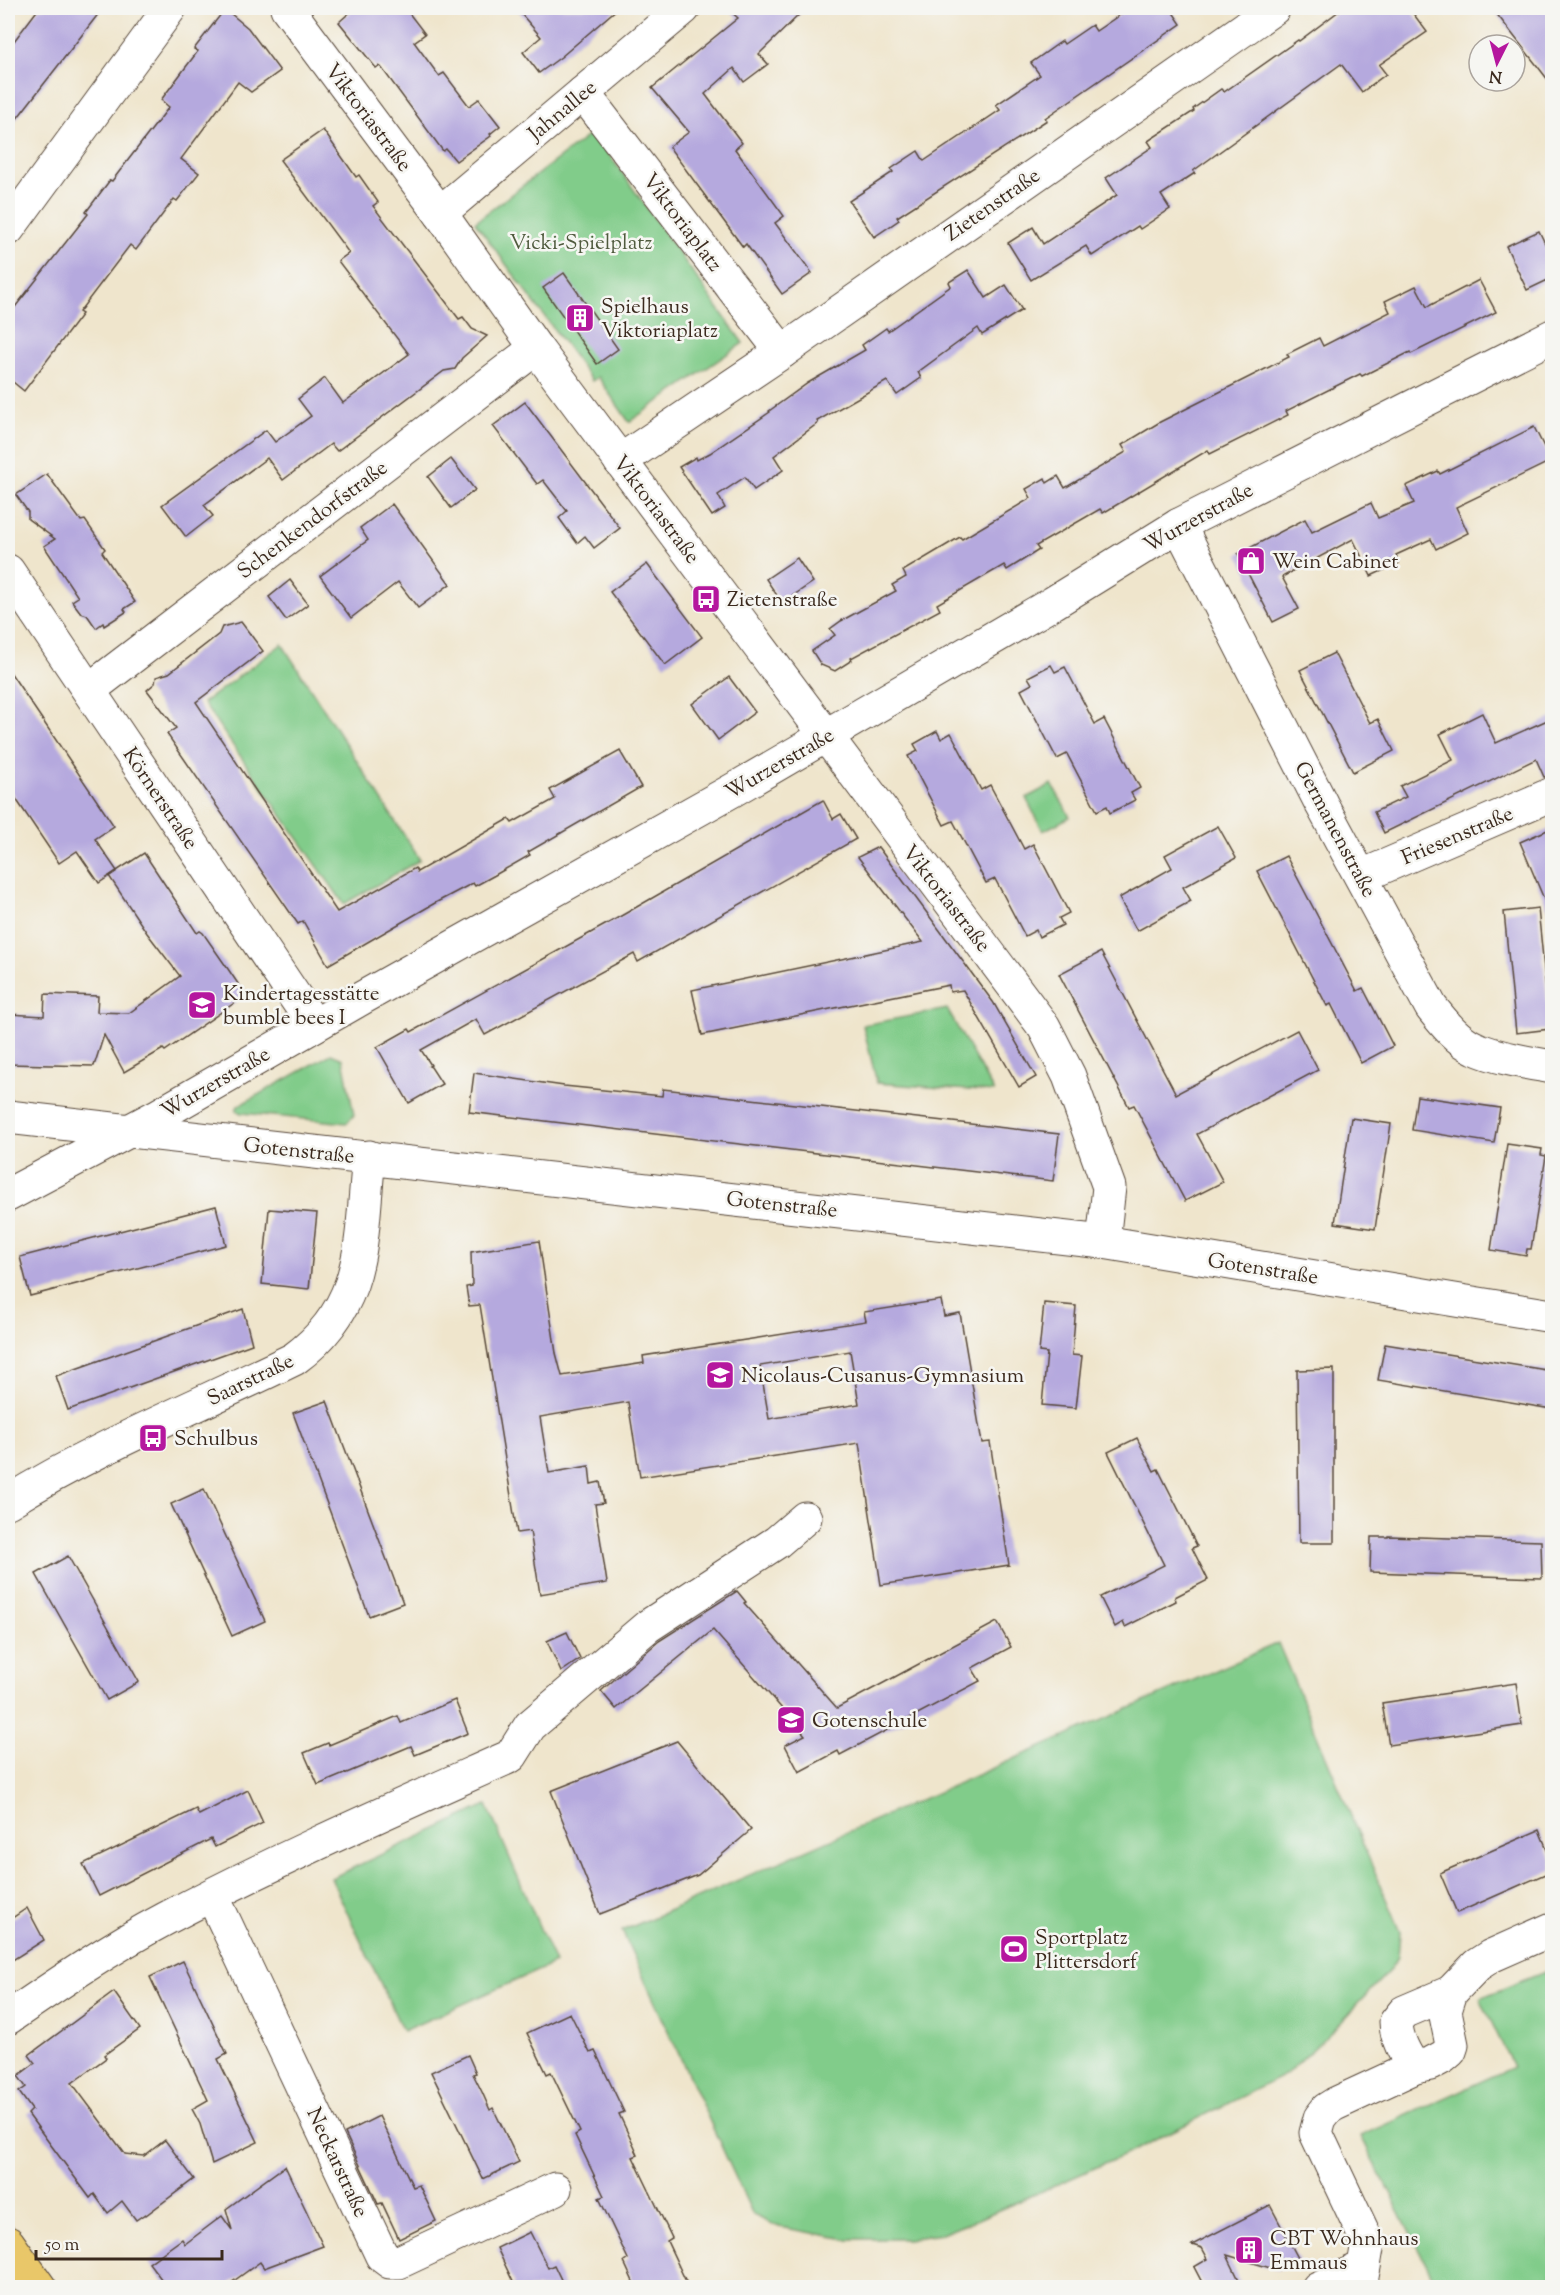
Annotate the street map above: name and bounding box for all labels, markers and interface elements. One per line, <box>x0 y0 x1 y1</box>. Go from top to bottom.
north arrow <box>1467 33 1527 93</box>
street label: Viktoriastraße <box>317 58 418 179</box>
text: N <box>1488 63 1503 88</box>
street label: Jahnallee <box>522 74 604 150</box>
street label: Zietenstraße <box>939 162 1047 250</box>
street label: Viktoriaplatz <box>634 167 729 279</box>
park label: Vicki-Spielplatz <box>510 229 652 259</box>
place label: Spielhaus Viktoriaplatz <box>601 293 718 347</box>
building icon: Spielhaus Viktoriaplatz <box>564 302 596 334</box>
street label: Viktoriastraße <box>605 450 706 571</box>
street label: Schenkendorfstraße <box>232 454 395 587</box>
street label: Wurzerstraße <box>1139 476 1259 561</box>
shop icon: Wein Cabinet <box>1235 545 1267 577</box>
place label: Wein Cabinet <box>1272 548 1399 578</box>
bus stop icon: Zietenstraße <box>690 583 722 615</box>
place label: Zietenstraße <box>727 586 838 616</box>
street label: Wurzerstraße <box>720 721 840 808</box>
street label: Körnerstraße <box>114 742 205 856</box>
street label: Germanenstraße <box>1286 757 1383 903</box>
street label: Friesenstraße <box>1397 800 1518 874</box>
street label: Viktoriastraße <box>894 839 997 959</box>
place label: Kindertagesstätte bumble bees I <box>223 980 380 1034</box>
school or university icon: Kindertagesstätte bumble bees I <box>186 989 218 1021</box>
street label: Wurzerstraße <box>156 1040 276 1127</box>
street label: Gotenstraße <box>242 1131 356 1173</box>
street label: Gotenstraße <box>725 1185 839 1227</box>
street label: Gotenstraße <box>1205 1246 1320 1294</box>
street label: Saarstraße <box>202 1347 299 1415</box>
school or university icon: Nicolaus-Cusanus-Gymnasium <box>704 1359 736 1391</box>
place label: Nicolaus-Cusanus-Gymnasium <box>741 1362 1024 1392</box>
bus stop icon: Schulbus <box>137 1422 169 1454</box>
place label: Schulbus <box>174 1425 258 1455</box>
school or university icon: Gotenschule <box>775 1704 807 1736</box>
place label: Gotenschule <box>812 1707 927 1737</box>
place label: Sportplatz Plittersdorf <box>1035 1924 1139 1978</box>
sports icon: Sportplatz Plittersdorf <box>998 1933 1030 1965</box>
street label: Neckarstraße <box>298 2103 375 2223</box>
scale bar <box>36 2223 222 2261</box>
place label: CBT Wohnhaus Emmaus <box>1270 2225 1419 2279</box>
text: 50 m <box>44 2233 80 2259</box>
building icon: CBT Wohnhaus Emmaus <box>1233 2234 1265 2266</box>

